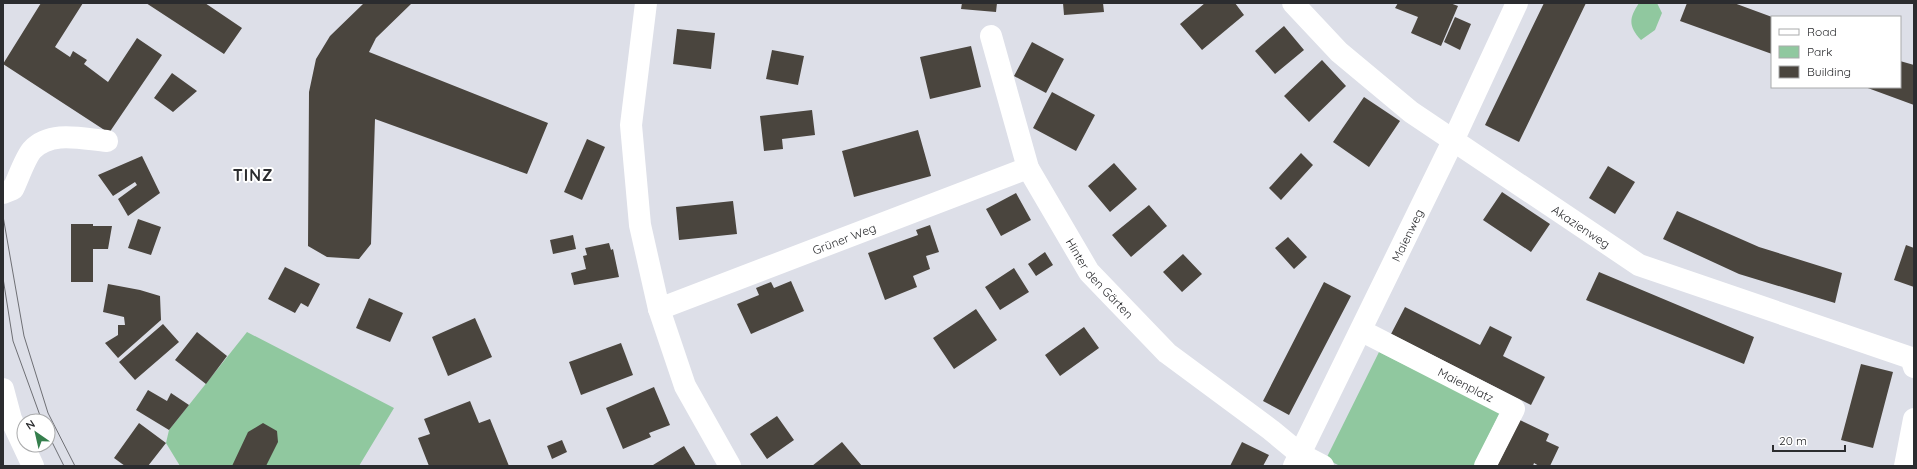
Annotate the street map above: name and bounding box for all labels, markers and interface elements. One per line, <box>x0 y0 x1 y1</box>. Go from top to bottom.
legend <box>1771 16 1901 88</box>
text: Road <box>1807 24 1837 39</box>
text: Park <box>1807 44 1832 59</box>
text: Building <box>1807 64 1851 79</box>
district label: TINZ <box>233 165 273 185</box>
street label: Akazienweg <box>1549 201 1613 251</box>
street label: Maienweg <box>1388 206 1426 264</box>
street label: Grüner Weg <box>810 219 878 257</box>
street label: Hinter den Gärten <box>1063 235 1137 321</box>
street label: Maienplatz <box>1436 364 1497 405</box>
north arrow <box>16 413 56 453</box>
text: N <box>23 417 38 433</box>
scale bar <box>1773 427 1845 453</box>
text: 20 m <box>1779 433 1807 448</box>

